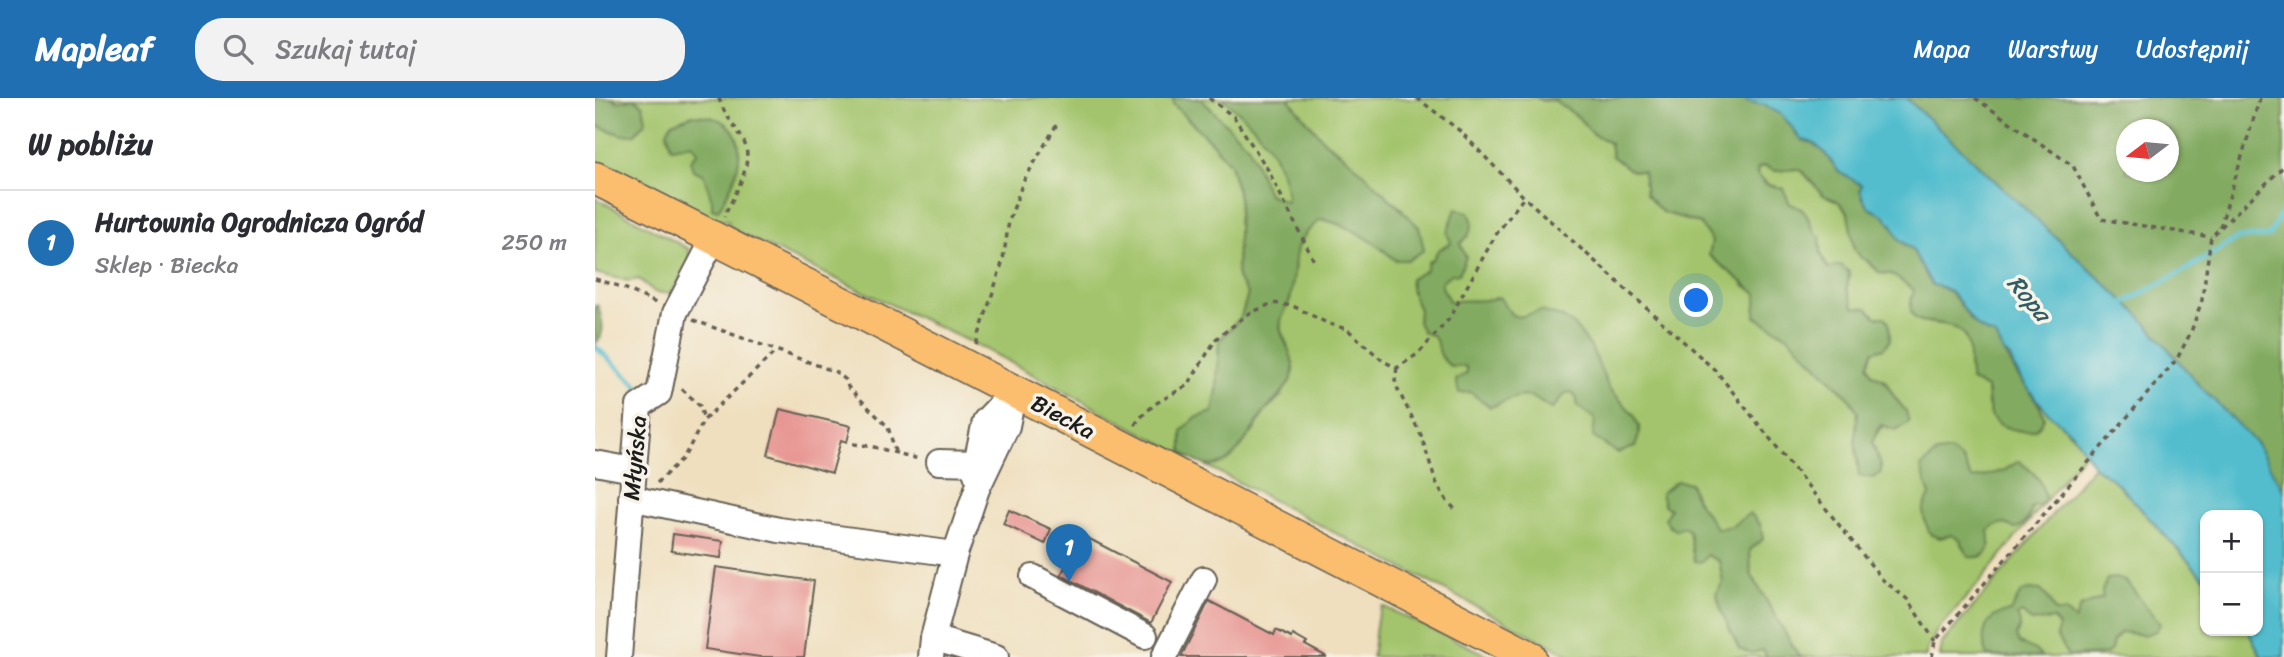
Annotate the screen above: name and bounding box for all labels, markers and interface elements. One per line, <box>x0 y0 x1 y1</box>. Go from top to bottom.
search box <box>195 18 685 81</box>
text: Mapleaf <box>35 20 153 78</box>
text: Szukaj tutaj <box>275 26 416 72</box>
text: Mapa <box>1913 28 1970 70</box>
text: Warstwy <box>2008 28 2098 70</box>
text: Udostępnij <box>2136 28 2249 70</box>
icon: search <box>219 30 257 68</box>
text: W pobliżu <box>28 117 153 171</box>
north arrow <box>2116 119 2179 182</box>
text: Hurtownia Ogrodnicza Ogród <box>95 199 423 245</box>
text: 1 <box>46 222 56 263</box>
text: 250 m <box>501 222 567 263</box>
text: Sklep · Biecka <box>95 245 238 286</box>
water label: Ropa <box>1996 265 2064 333</box>
your location <box>1679 283 1713 317</box>
street label: Biecka <box>1023 383 1103 451</box>
street label: Młyńska <box>611 414 659 502</box>
map controls <box>2200 510 2263 636</box>
button: + <box>2200 510 2263 573</box>
pin: 1 <box>1046 524 1092 582</box>
button: − <box>2200 573 2263 636</box>

